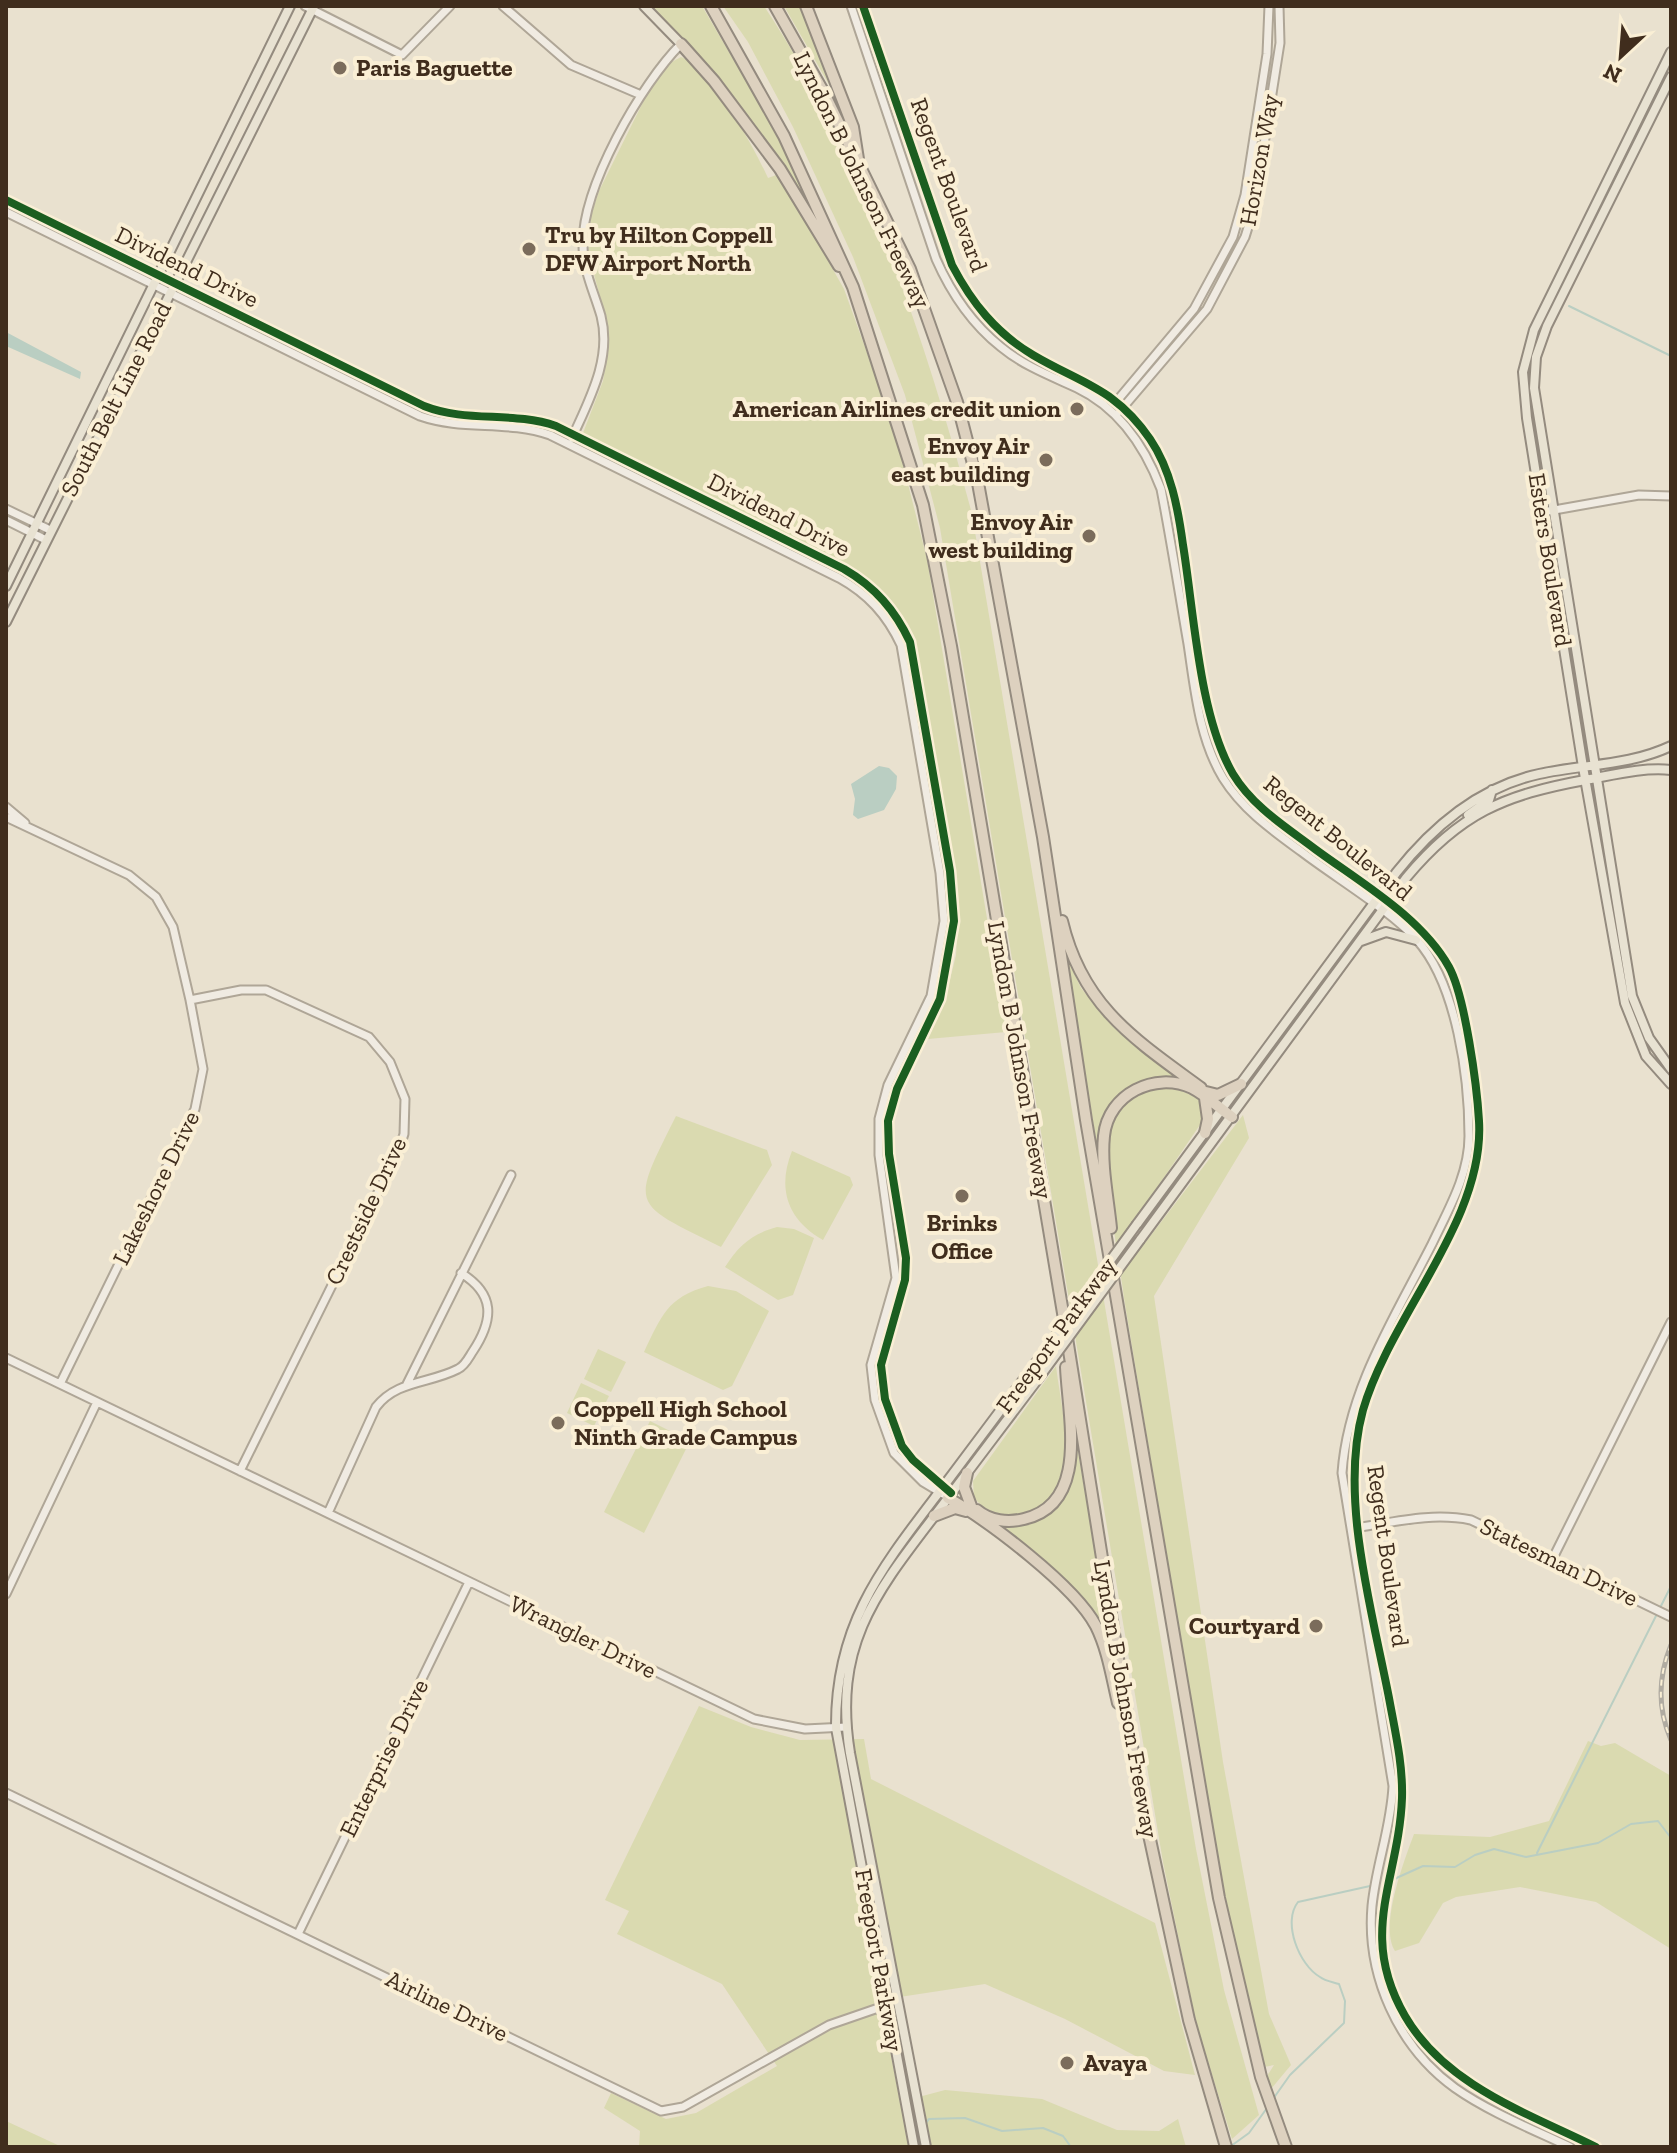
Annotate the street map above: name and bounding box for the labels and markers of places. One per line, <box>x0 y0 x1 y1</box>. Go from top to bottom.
place label: Paris Baguette <box>356 53 513 82</box>
marker: Paris Baguette <box>331 59 349 77</box>
place label: Tru by Hilton Coppell DFW Airport North <box>545 220 773 277</box>
marker: Tru by Hilton Coppell DFW Airport North <box>520 240 538 258</box>
place label: American Airlines credit union <box>733 394 1061 423</box>
marker: American Airlines credit union <box>1068 400 1086 418</box>
place label: Envoy Air east building <box>891 431 1030 488</box>
marker: Envoy Air east building <box>1037 451 1055 469</box>
place label: Envoy Air west building <box>928 507 1073 564</box>
marker: Envoy Air west building <box>1080 527 1098 545</box>
marker: Brinks Office <box>953 1187 971 1205</box>
place label: Brinks Office <box>926 1208 998 1265</box>
place label: Coppell High School Ninth Grade Campus <box>574 1394 797 1451</box>
marker: Coppell High School Ninth Grade Campus <box>549 1414 567 1432</box>
place label: Courtyard <box>1189 1611 1300 1640</box>
marker: Courtyard <box>1307 1617 1325 1635</box>
place label: Avaya <box>1083 2048 1147 2077</box>
marker: Avaya <box>1058 2054 1076 2072</box>

